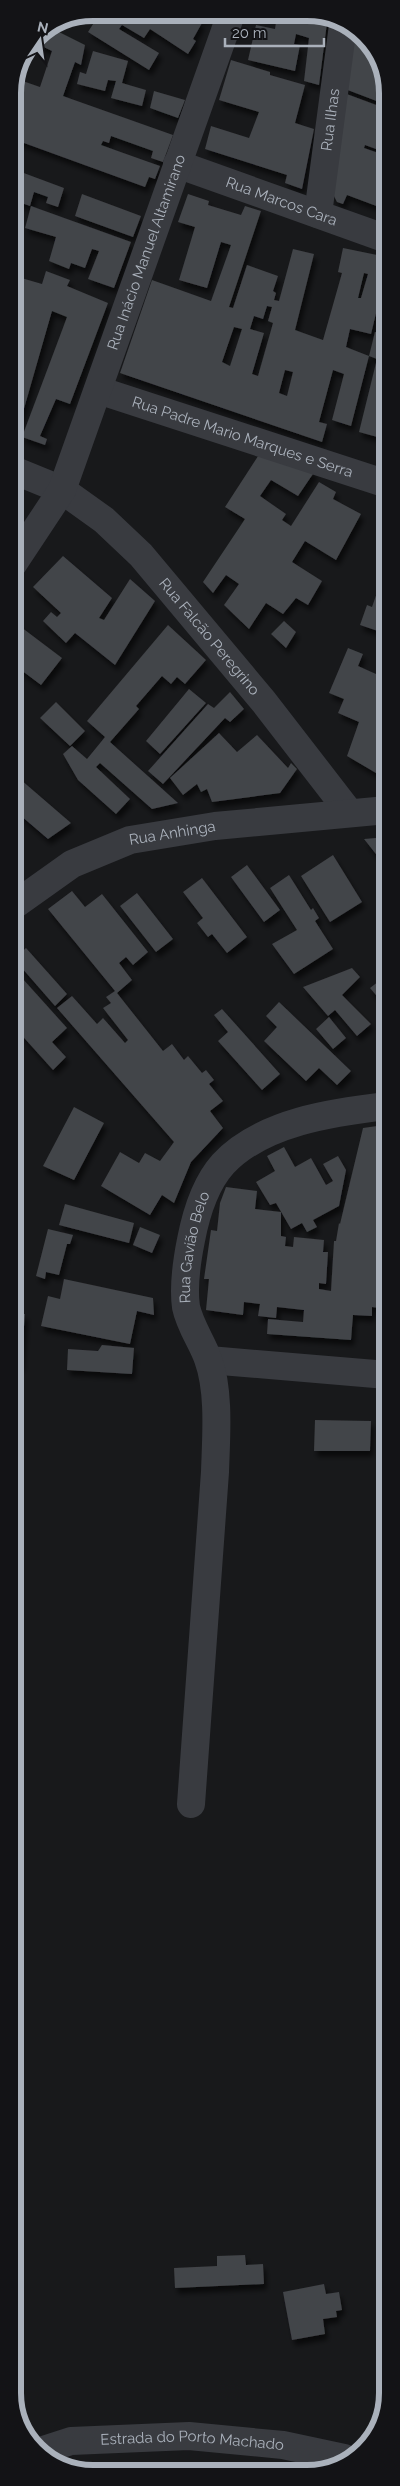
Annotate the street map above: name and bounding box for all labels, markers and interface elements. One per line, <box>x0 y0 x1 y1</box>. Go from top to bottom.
north arrow <box>15 15 65 65</box>
scale bar <box>225 15 324 47</box>
text: N <box>36 18 50 36</box>
text: 20 m <box>232 24 267 42</box>
street label: Rua Ilhas <box>317 88 343 152</box>
street label: Rua Inácio Manuel Altamirano <box>103 152 189 352</box>
street label: Rua Marcos Cara <box>223 173 340 229</box>
street label: Rua Padre Mario Marques e Serra <box>130 393 355 481</box>
street label: Rua Falcão Peregrino <box>155 574 264 699</box>
street label: Rua Anhinga <box>128 817 217 849</box>
street label: Rua Gavião Belo <box>176 1189 214 1304</box>
street label: Estrada do Porto Machado <box>100 2427 285 2454</box>

